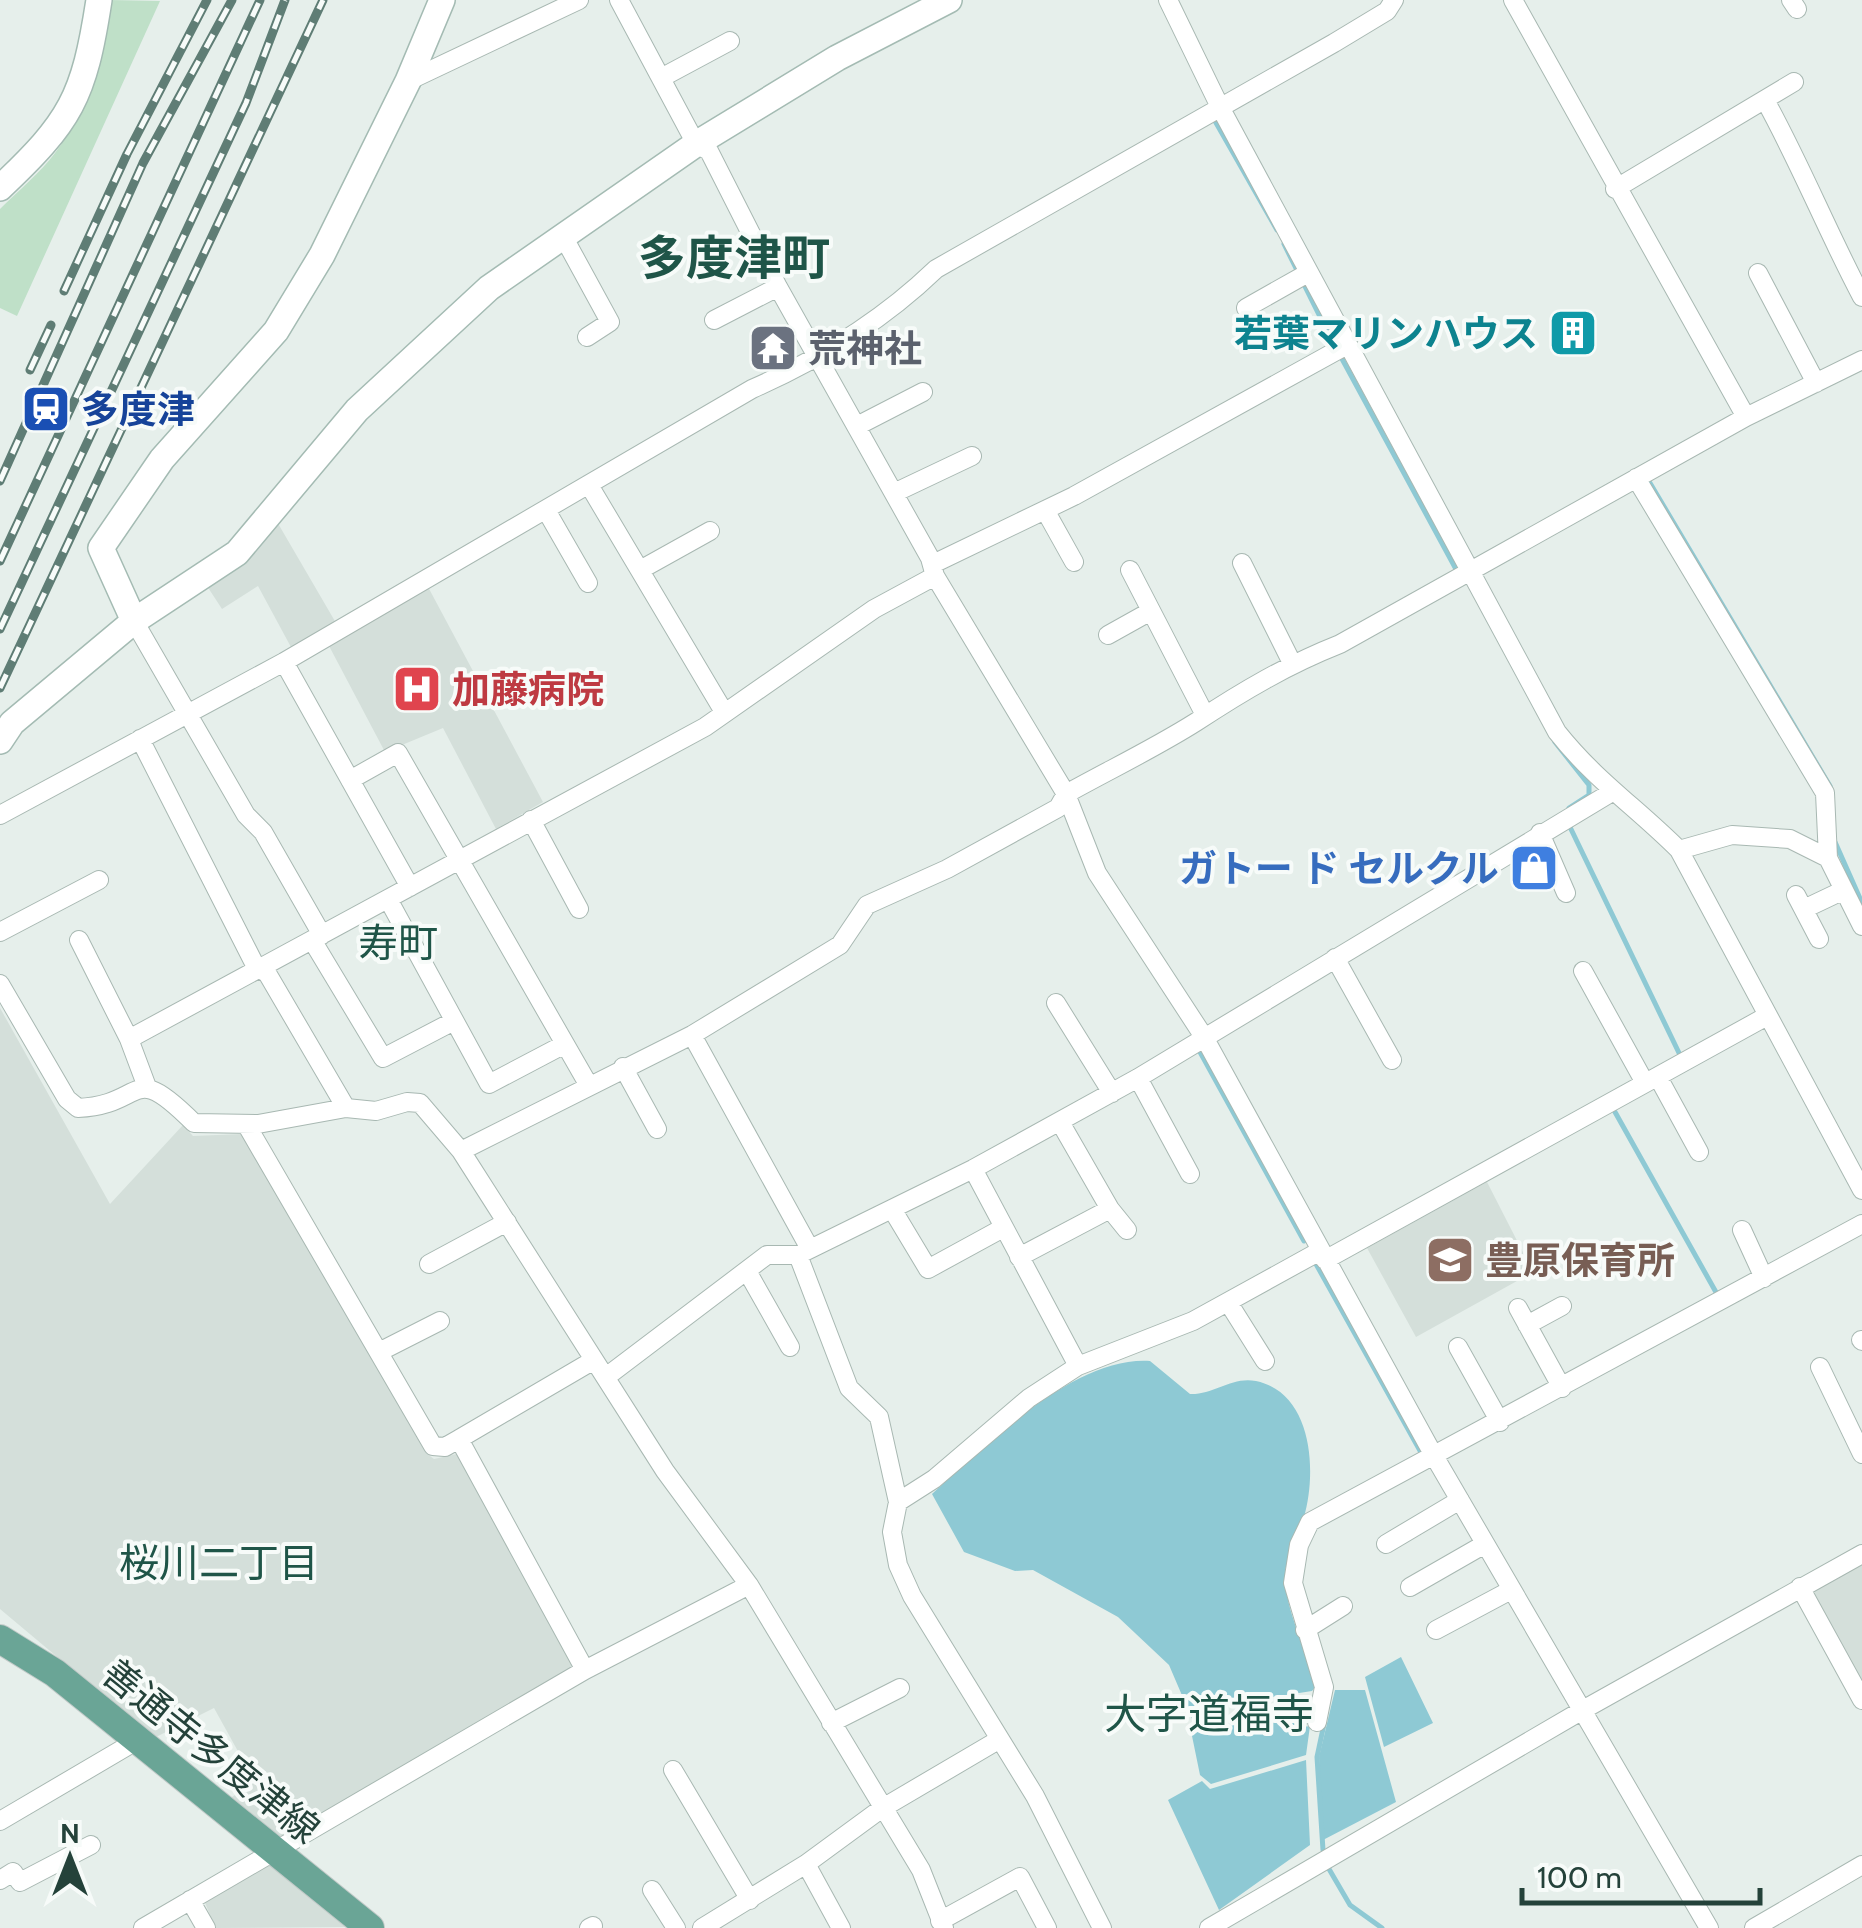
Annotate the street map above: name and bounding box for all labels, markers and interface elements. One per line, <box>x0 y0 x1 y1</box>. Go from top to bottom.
district label: 多度津町 <box>638 229 830 287</box>
building icon: 若葉マリンハウス <box>1547 307 1599 359</box>
place label: 若葉マリンハウス <box>1234 310 1538 357</box>
temple icon: 荒神社 <box>747 322 799 374</box>
place label: 荒神社 <box>808 325 922 372</box>
station icon: 多度津 <box>20 383 72 435</box>
place label: 多度津 <box>81 386 195 433</box>
hospital icon: 加藤病院 <box>391 663 443 715</box>
place label: 加藤病院 <box>452 666 604 713</box>
shop icon: ガトー ド セルクル <box>1508 842 1560 894</box>
place label: ガトー ド セルクル <box>1179 845 1499 892</box>
district label: 寿町 <box>358 918 438 967</box>
school or university icon: 豊原保育所 <box>1424 1234 1476 1286</box>
place label: 豊原保育所 <box>1485 1237 1675 1284</box>
district label: 桜川二丁目 <box>119 1538 319 1587</box>
street label: 善通寺多度津線 <box>93 1649 329 1853</box>
district label: 大字道福寺 <box>1104 1688 1314 1740</box>
north arrow <box>20 1808 120 1908</box>
text: N <box>60 1816 80 1850</box>
scale bar <box>1522 1843 1760 1905</box>
text: 100 m <box>1537 1859 1622 1896</box>

